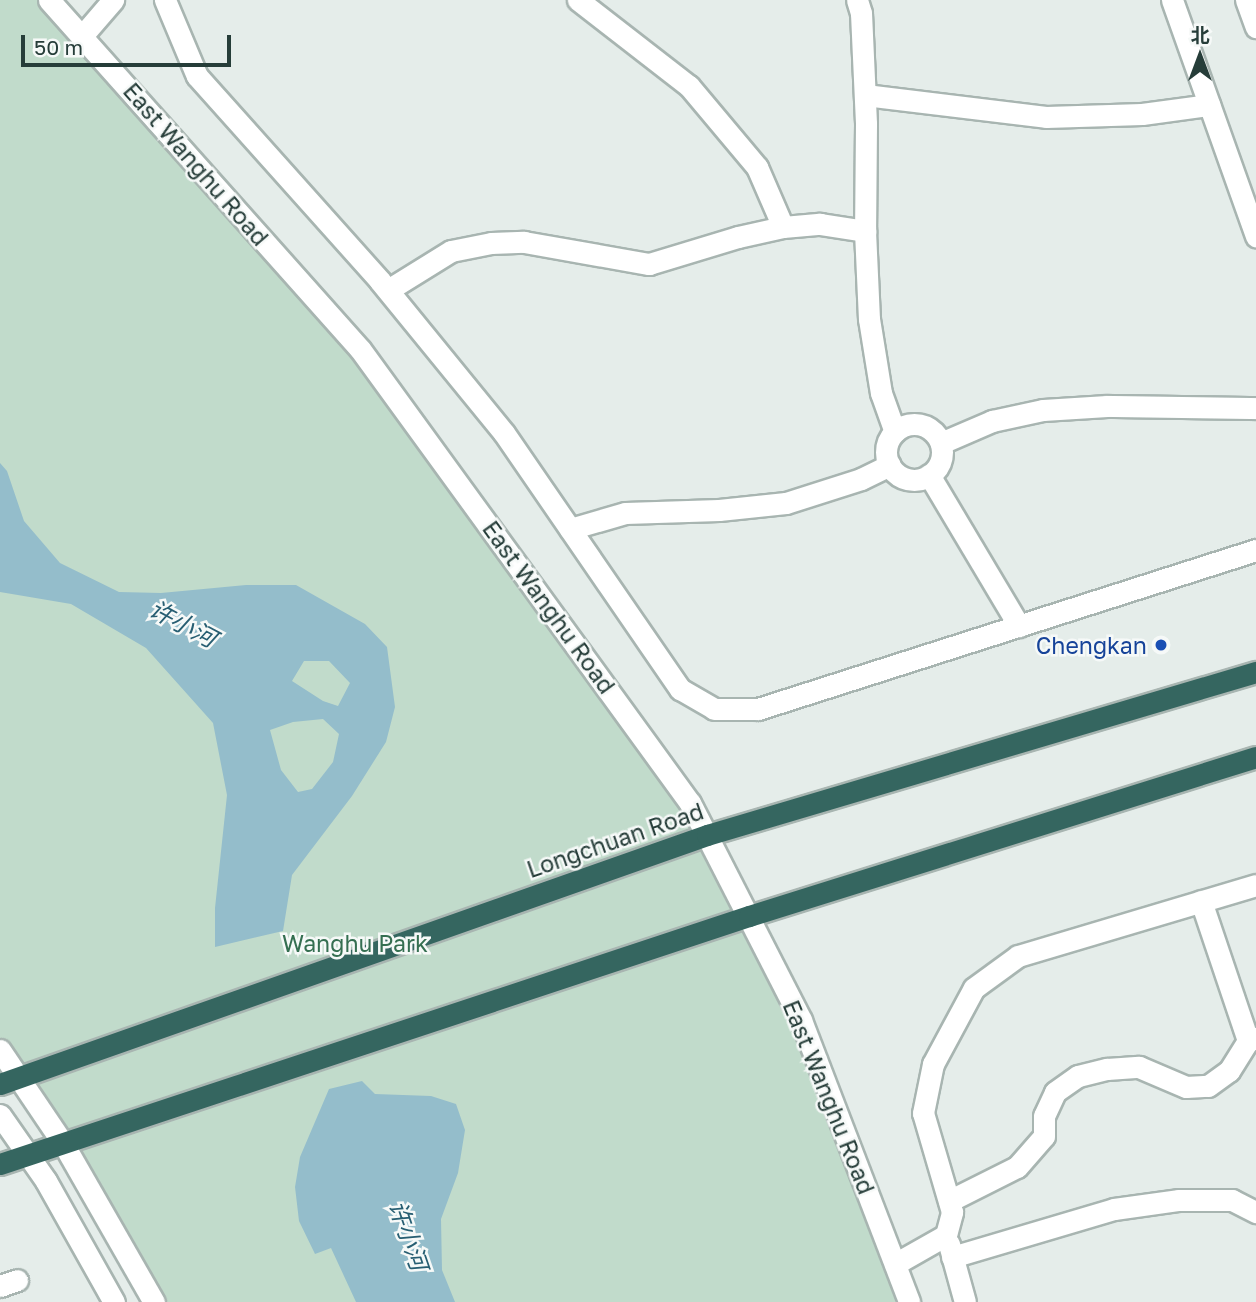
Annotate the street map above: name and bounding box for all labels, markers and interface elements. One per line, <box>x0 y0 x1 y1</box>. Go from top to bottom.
scale bar <box>24 21 234 65</box>
north arrow <box>1165 21 1235 91</box>
text: 北 <box>1190 23 1210 46</box>
text: 50 m <box>34 34 83 60</box>
street label: East Wanghu Road <box>118 77 274 251</box>
street label: East Wanghu Road <box>477 515 621 699</box>
water label: 许小河 <box>144 593 222 653</box>
place label: Chengkan <box>1036 631 1147 659</box>
marker: Chengkan <box>1153 637 1169 653</box>
street label: Longchuan Road <box>523 797 707 883</box>
park label: Wanghu Park <box>282 929 428 957</box>
street label: East Wanghu Road <box>778 996 880 1198</box>
water label: 许小河 <box>384 1196 434 1274</box>

